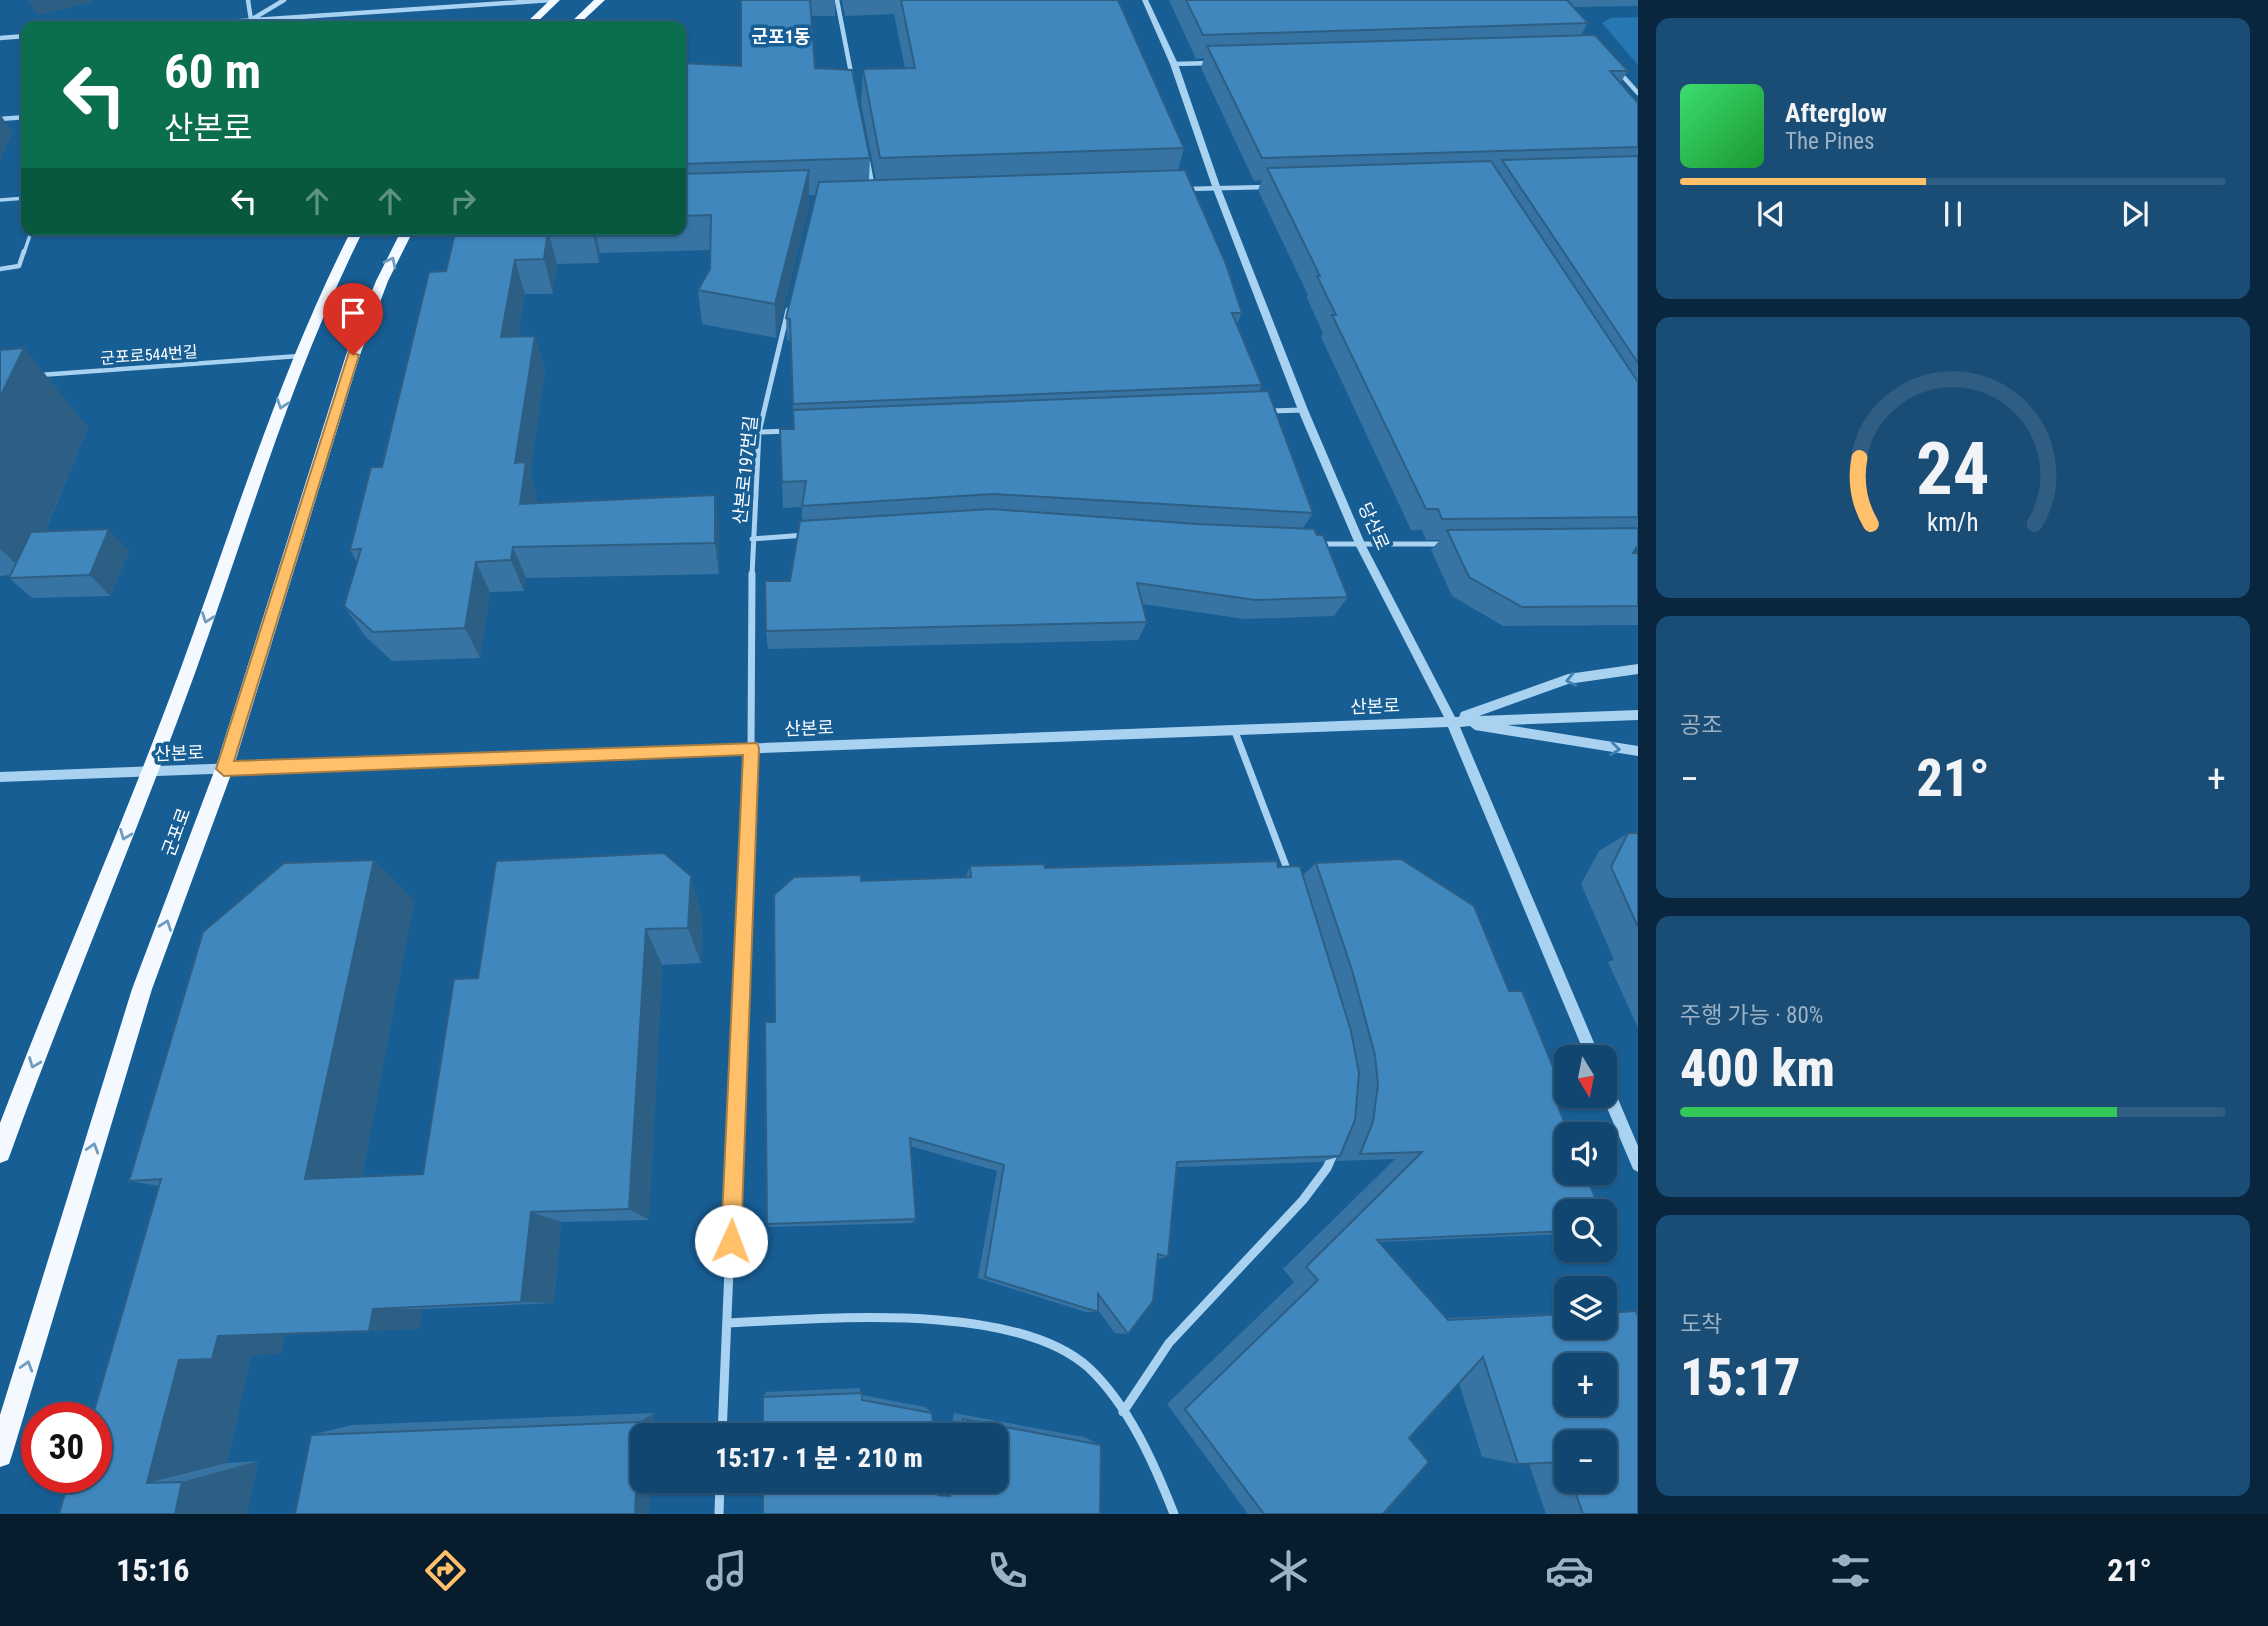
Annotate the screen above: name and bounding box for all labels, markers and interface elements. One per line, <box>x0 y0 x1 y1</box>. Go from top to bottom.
district label: 군포1동 <box>752 26 810 47</box>
text: 60 m <box>164 43 261 100</box>
icon: left <box>49 49 140 140</box>
text: Afterglow <box>1785 98 1887 128</box>
text: 산본로 <box>164 109 252 147</box>
text: The Pines <box>1785 128 1875 155</box>
icon: left <box>225 182 263 220</box>
icon: ahead <box>298 182 336 220</box>
icon: ahead <box>371 182 409 220</box>
icon: right <box>444 182 482 220</box>
icon: previous <box>1752 195 1790 233</box>
icon: pause <box>1934 195 1972 233</box>
icon: next <box>2116 195 2154 233</box>
one-way arrow <box>383 257 397 269</box>
pin <box>323 283 383 355</box>
icon: arrive <box>334 294 372 332</box>
street label: 군포로544번길 <box>100 342 198 368</box>
one-way arrow <box>276 397 290 409</box>
street label: 산본로197번길 <box>729 414 761 526</box>
text: 24 <box>1916 426 1990 512</box>
street label: 당산로 <box>1354 499 1394 553</box>
text: km/h <box>1927 508 1979 537</box>
one-way arrow <box>201 612 215 624</box>
one-way arrow <box>1565 671 1577 686</box>
street label: 산본로 <box>1350 695 1400 717</box>
text: 공조 <box>1680 712 1722 739</box>
street label: 산본로 <box>784 717 834 739</box>
one-way arrow <box>1609 741 1621 756</box>
street label: 산본로 <box>154 742 204 764</box>
text: 21° <box>1916 748 1990 809</box>
text: − <box>1680 757 1699 801</box>
text: + <box>2207 757 2226 801</box>
street label: 군포로 <box>158 805 194 859</box>
one-way arrow <box>119 827 133 840</box>
one-way arrow <box>157 920 171 932</box>
text: 주행 가능 · 80% <box>1680 1002 1823 1029</box>
text: 400 km <box>1680 1038 1835 1099</box>
north arrow <box>1554 1045 1617 1108</box>
map controls <box>1554 1045 1617 1493</box>
one-way arrow <box>29 1056 43 1068</box>
button: sound <box>1554 1122 1617 1185</box>
one-way arrow <box>84 1142 99 1154</box>
button: search <box>1554 1199 1617 1262</box>
position arrow <box>694 1204 768 1278</box>
button: layers <box>1554 1276 1617 1339</box>
text: 도착 <box>1680 1311 1722 1338</box>
text: 15:17 <box>1680 1347 1800 1408</box>
button: + <box>1554 1353 1617 1416</box>
one-way arrow <box>18 1360 33 1372</box>
speed limit sign: 30 <box>21 1402 112 1493</box>
button: − <box>1554 1430 1617 1493</box>
text: 15:17 · 1 분 · 210 m <box>715 1443 923 1473</box>
icon: directions <box>421 1546 470 1595</box>
icon: music <box>702 1546 751 1595</box>
icon: phone <box>983 1546 1032 1595</box>
icon: climate <box>1264 1546 1313 1595</box>
icon: car <box>1545 1546 1594 1595</box>
icon: filters <box>1826 1546 1875 1595</box>
text: 15:16 <box>116 1551 189 1589</box>
text: 21° <box>2107 1551 2152 1589</box>

